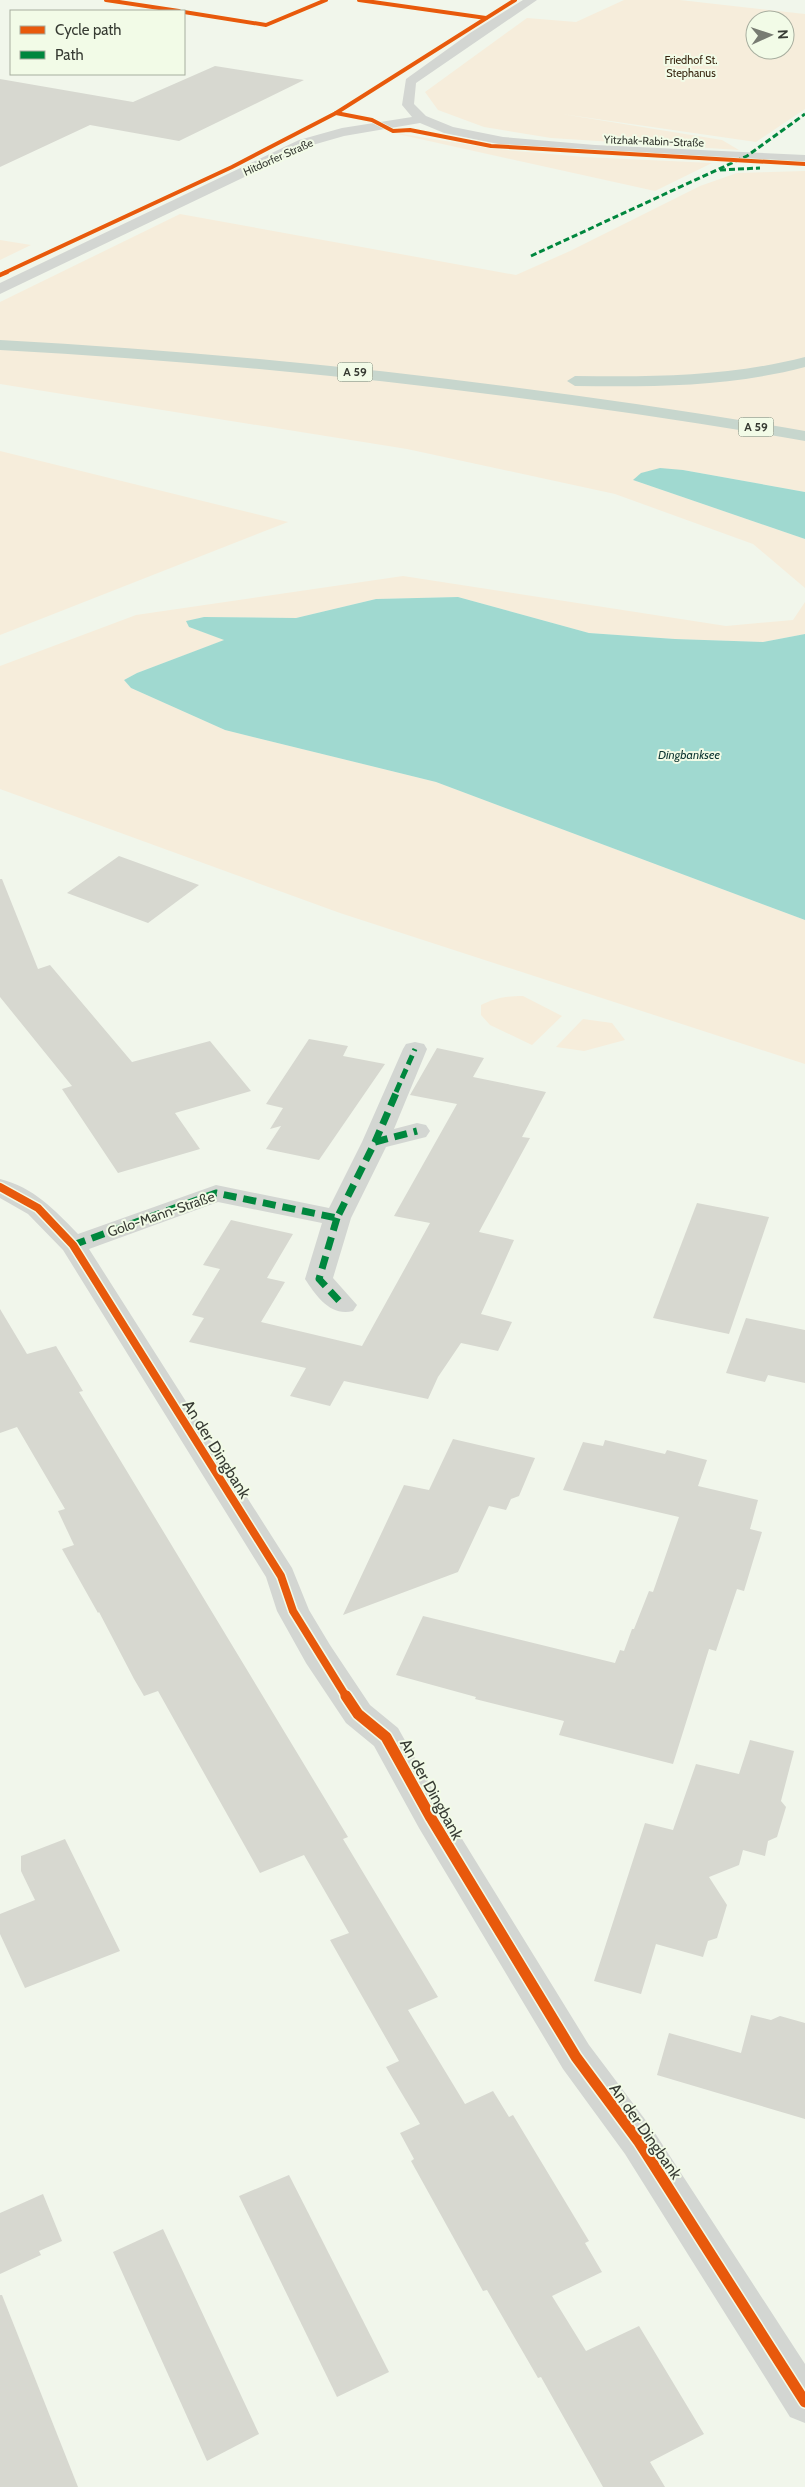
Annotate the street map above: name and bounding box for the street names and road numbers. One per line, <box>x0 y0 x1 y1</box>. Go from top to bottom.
street label: Yitzhak-Rabin-Straße <box>603 132 705 150</box>
street label: Hitdorfer Straße <box>241 135 315 179</box>
road number: A 59 <box>338 362 372 382</box>
road number: A 59 <box>738 418 774 437</box>
street label: Golo-Mann-Straße <box>105 1187 217 1241</box>
street label: An der Dingbank <box>179 1396 255 1503</box>
street label: An der Dingbank <box>396 1735 468 1844</box>
street label: An der Dingbank <box>606 2080 686 2184</box>

